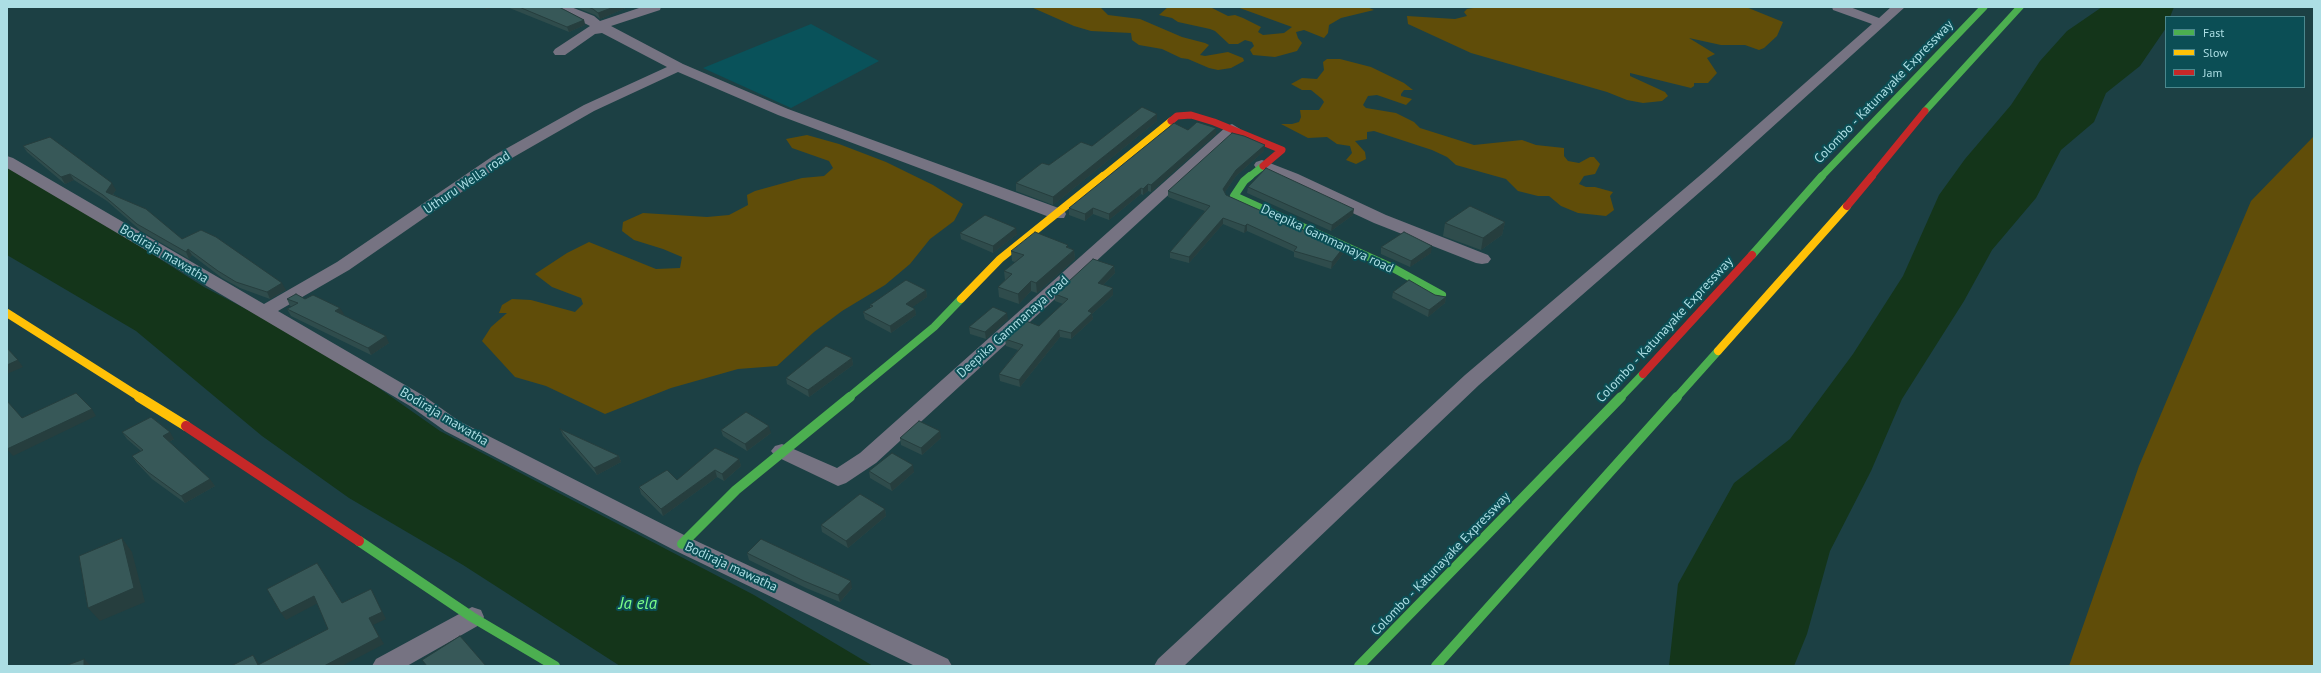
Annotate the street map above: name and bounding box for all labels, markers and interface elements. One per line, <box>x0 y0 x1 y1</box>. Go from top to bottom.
legend <box>2165 16 2305 88</box>
street label: Colombo - Katunayake Expressway <box>1811 17 1957 167</box>
text: Fast <box>2203 25 2224 40</box>
text: Slow <box>2203 45 2228 60</box>
text: Jam <box>2203 65 2222 80</box>
street label: Uthuru Wella road <box>421 148 513 218</box>
street label: Deepika Gammanaya road <box>1258 201 1396 277</box>
street label: Bodiraja mawatha <box>117 221 211 287</box>
street label: Colombo - Katunayake Expressway <box>1593 254 1737 406</box>
street label: Deepika Gammanaya road <box>954 273 1072 381</box>
street label: Bodiraja mawatha <box>397 384 491 450</box>
street label: Colombo - Katunayake Expressway <box>1368 489 1514 639</box>
street label: Bodiraja mawatha <box>682 539 780 595</box>
water label: Ja ela <box>619 594 657 614</box>

